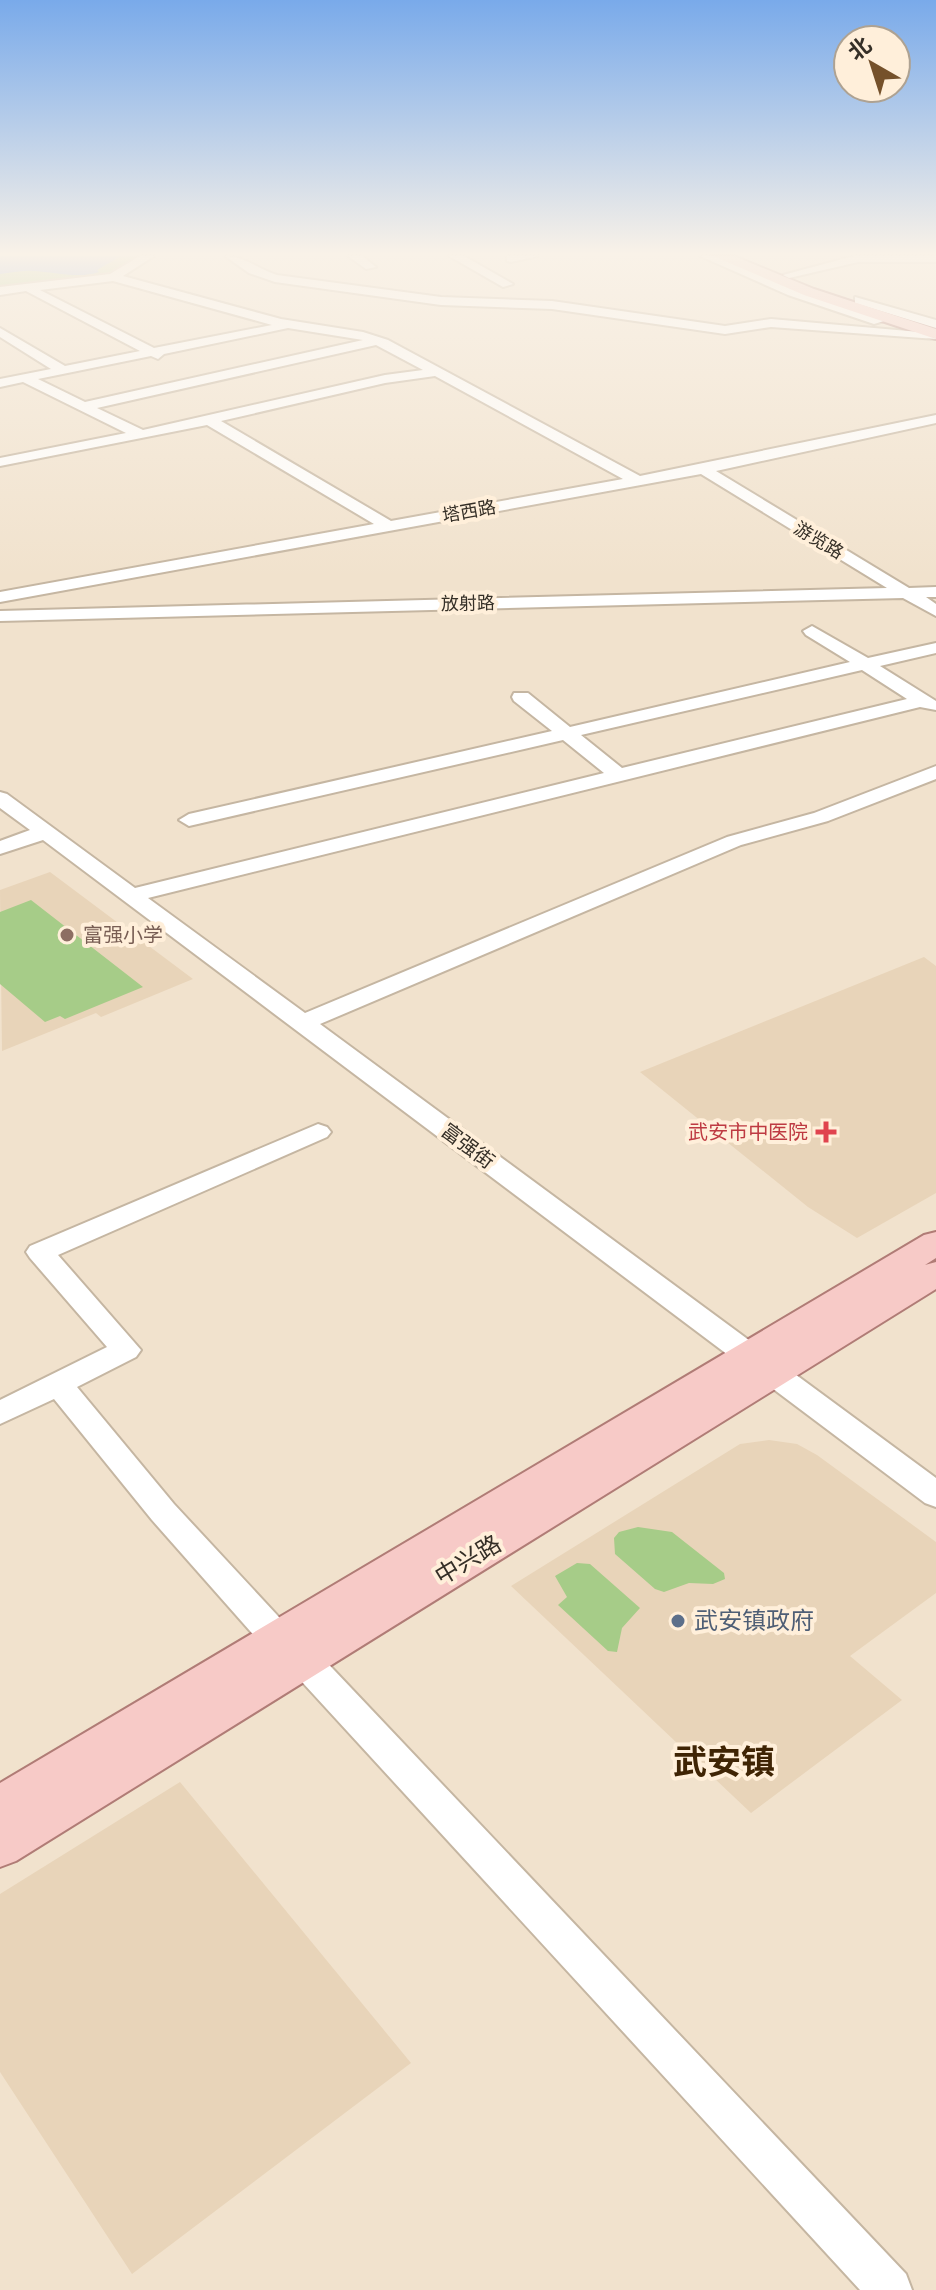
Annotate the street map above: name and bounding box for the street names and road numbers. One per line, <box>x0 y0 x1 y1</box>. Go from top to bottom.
street label: 塔西路 <box>441 496 497 526</box>
street label: 游览路 <box>790 517 848 563</box>
street label: 放射路 <box>441 592 495 614</box>
street label: 富强街 <box>437 1118 499 1174</box>
street label: 中兴路 <box>430 1529 506 1591</box>

